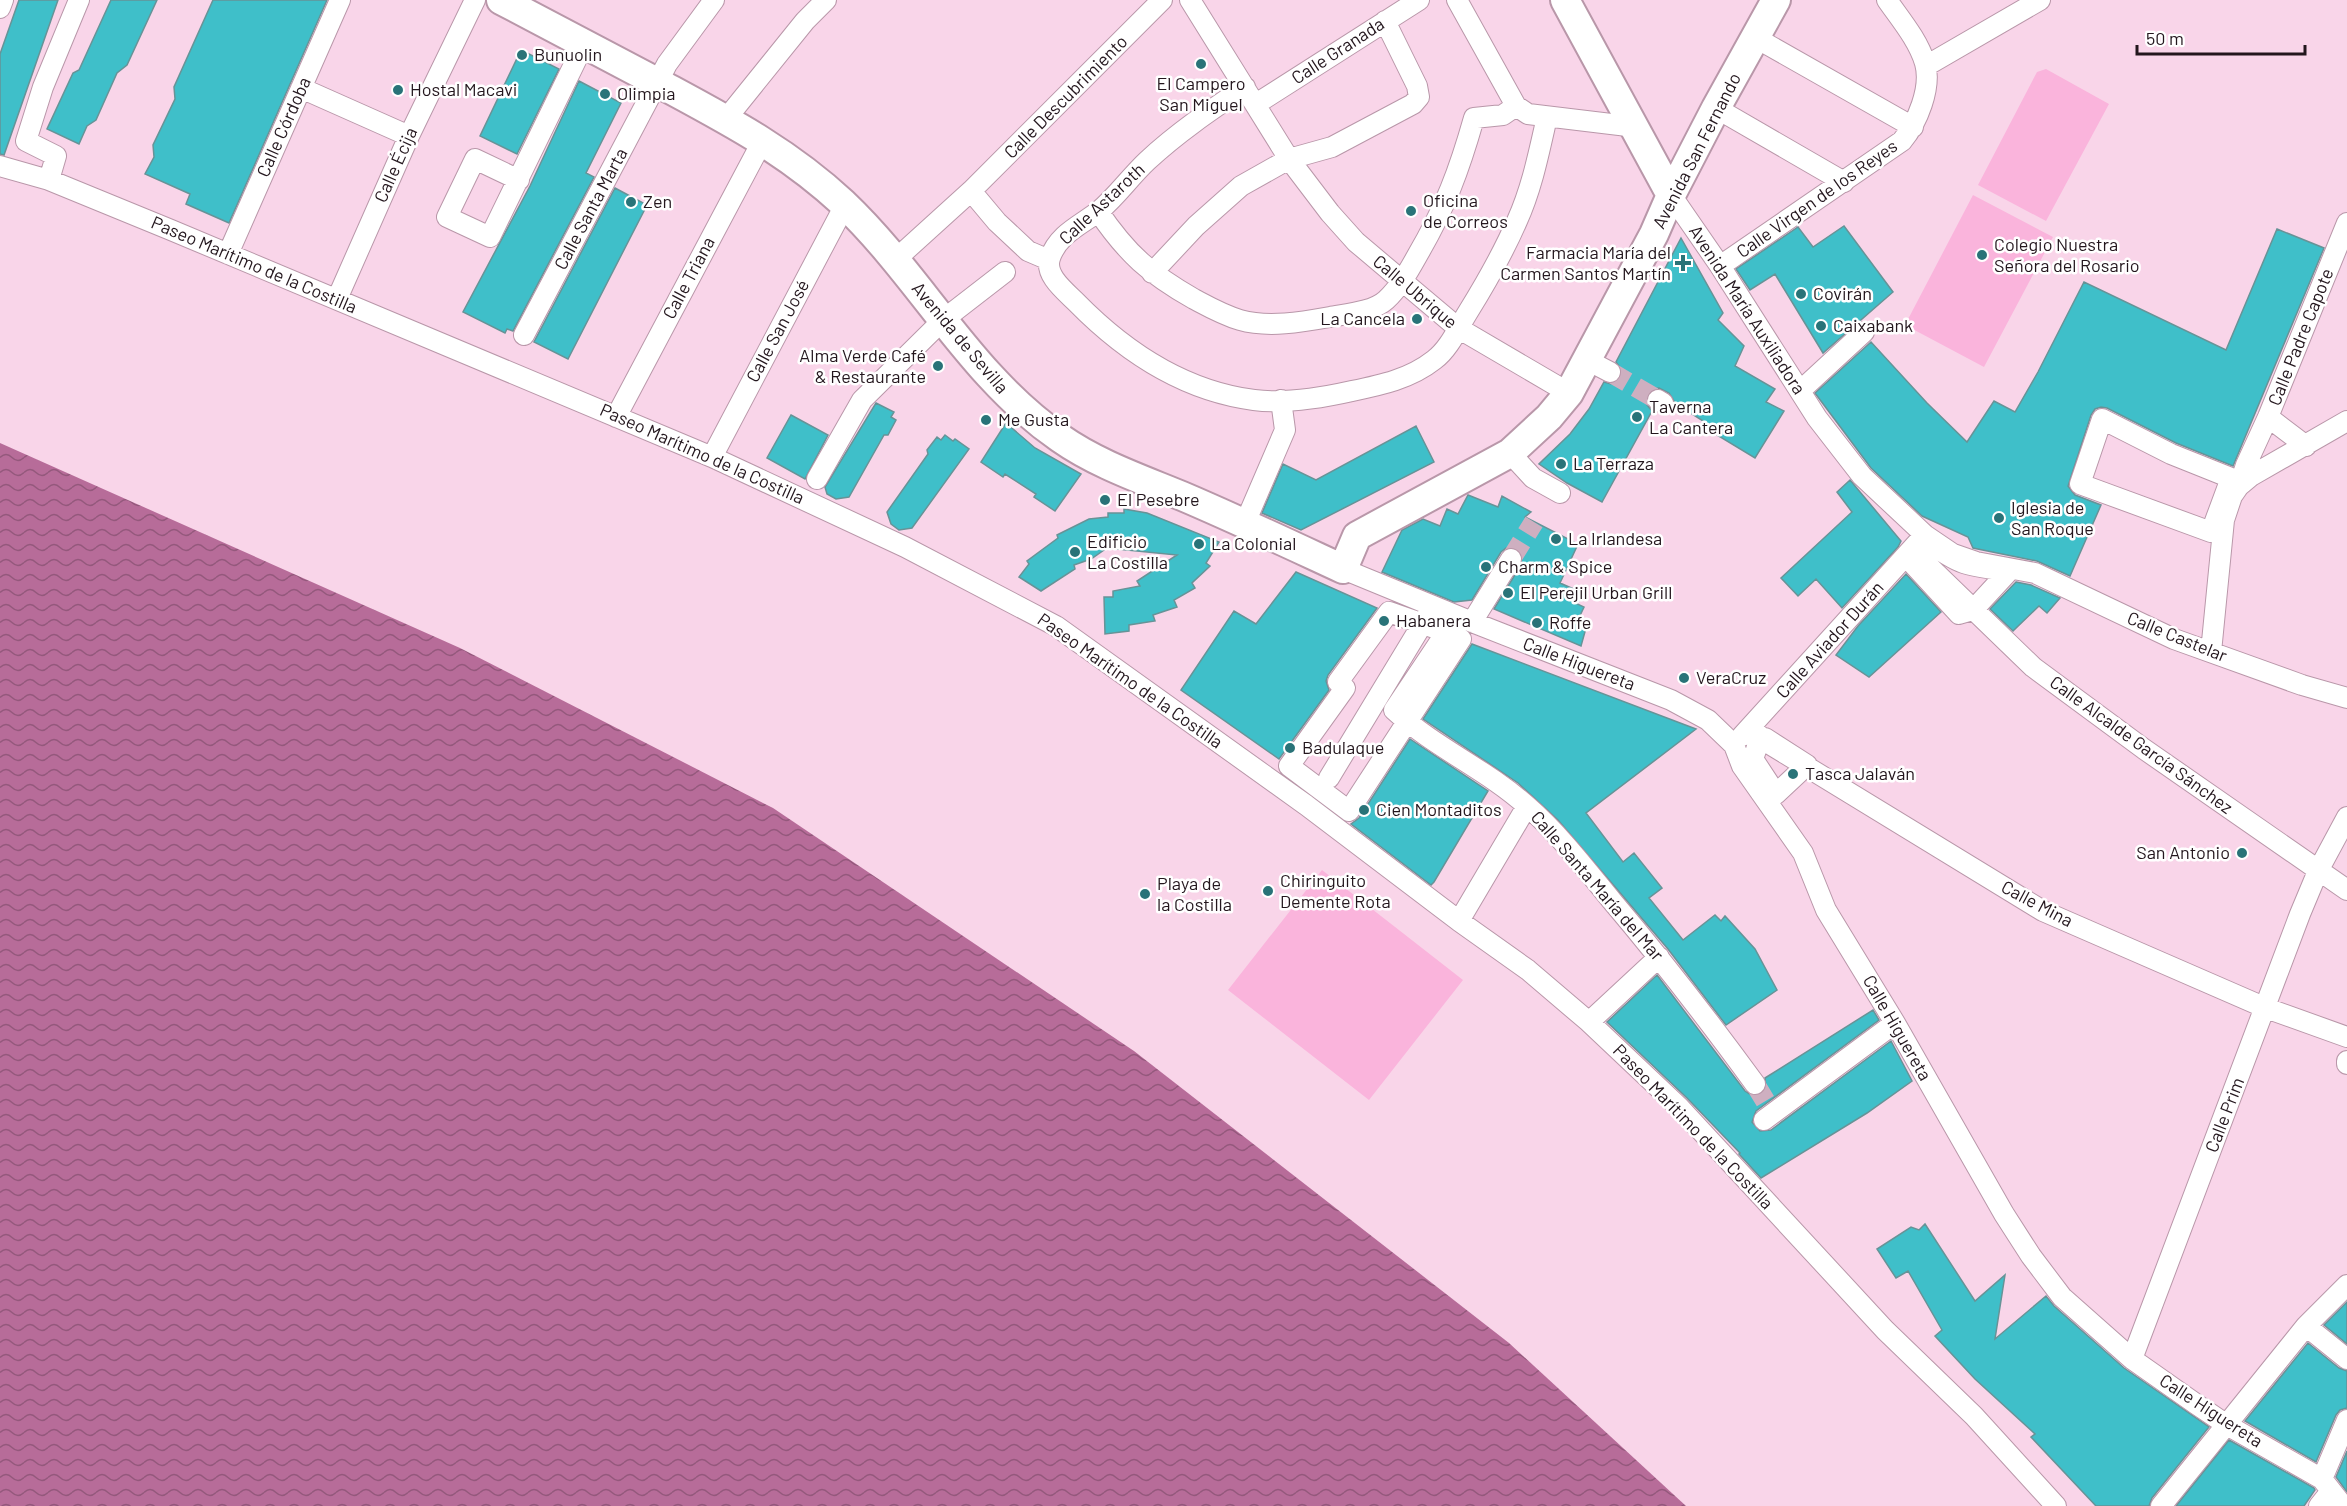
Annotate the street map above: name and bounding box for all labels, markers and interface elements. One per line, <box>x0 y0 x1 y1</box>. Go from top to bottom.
street label: Calle Granada <box>1287 12 1388 88</box>
scale bar <box>2137 18 2305 56</box>
text: 50 m <box>2146 27 2184 49</box>
street label: Calle Descubrimiento <box>999 30 1132 163</box>
place label: Bunuolin <box>534 43 602 65</box>
marker: Bunuolin <box>515 48 529 62</box>
marker: El Campero San Miguel <box>1194 57 1208 71</box>
street label: Avenida San Fernando <box>1647 69 1745 232</box>
place label: El Campero San Miguel <box>1156 72 1246 115</box>
street label: Calle Córdoba <box>251 73 315 180</box>
place label: Hostal Macavi <box>410 78 517 100</box>
place label: Olimpia <box>617 82 676 104</box>
marker: Hostal Macavi <box>391 83 405 97</box>
marker: Olimpia <box>598 87 612 101</box>
street label: Calle Écija <box>369 124 421 206</box>
street label: Calle Virgen de los Reyes <box>1732 134 1901 262</box>
street label: Calle Santa Marta <box>549 144 631 273</box>
street label: Calle Astaroth <box>1054 158 1149 249</box>
place label: Oficina de Correos <box>1423 189 1508 232</box>
place label: Zen <box>643 190 672 212</box>
marker: Zen <box>624 195 638 209</box>
marker: Oficina de Correos <box>1404 204 1418 218</box>
street label: Paseo Marítimo de la Costilla <box>148 211 360 317</box>
street label: Avenida María Auxiliadora <box>1685 221 1811 398</box>
street label: Calle Triana <box>657 233 719 322</box>
place label: Colegio Nuestra Señora del Rosario <box>1994 233 2140 276</box>
place label: Farmacia María del Carmen Santos Martín <box>1500 241 1671 284</box>
marker: Colegio Nuestra Señora del Rosario <box>1975 248 1989 262</box>
street label: Calle Ubrique <box>1369 250 1462 333</box>
marker: Farmacia María del Carmen Santos Martín <box>1676 256 1690 270</box>
street label: Calle Padre Capote <box>2262 265 2338 409</box>
street label: Calle San José <box>741 276 813 386</box>
street label: Avenida de Sevilla <box>908 277 1014 398</box>
place label: Covirán <box>1813 282 1872 304</box>
marker: Covirán <box>1794 287 1808 301</box>
place label: La Cancela <box>1320 307 1405 329</box>
marker: La Cancela <box>1410 312 1424 326</box>
place label: Caixabank <box>1833 314 1913 336</box>
marker: Caixabank <box>1814 319 1828 333</box>
place label: Alma Verde Café & Restaurante <box>799 344 926 387</box>
marker: Alma Verde Café & Restaurante <box>931 359 945 373</box>
place label: Taverna La Cantera <box>1649 395 1733 438</box>
street label: Paseo Marítimo de la Costilla <box>597 398 808 508</box>
place label: Me Gusta <box>998 408 1069 430</box>
marker: Taverna La Cantera <box>1630 410 1644 424</box>
marker: Me Gusta <box>979 413 993 427</box>
place label: La Terraza <box>1573 452 1654 474</box>
marker: La Terraza <box>1554 457 1568 471</box>
place label: El Pesebre <box>1117 488 1200 510</box>
marker: El Pesebre <box>1098 493 1112 507</box>
place label: Iglesia de San Roque <box>2011 496 2094 539</box>
marker: Iglesia de San Roque <box>1992 511 2006 525</box>
place label: La Irlandesa <box>1568 527 1662 549</box>
place label: Edificio La Costilla <box>1087 530 1168 573</box>
place label: La Colonial <box>1211 532 1296 554</box>
marker: La Irlandesa <box>1549 532 1563 546</box>
marker: La Colonial <box>1192 537 1206 551</box>
marker: Edificio La Costilla <box>1068 545 1082 559</box>
place label: Charm & Spice <box>1498 555 1612 577</box>
marker: Charm & Spice <box>1479 560 1493 574</box>
street label: Calle Aviador Durán <box>1771 576 1888 702</box>
place label: El Perejil Urban Grill <box>1520 581 1672 603</box>
marker: El Perejil Urban Grill <box>1501 586 1515 600</box>
street label: Calle Castelar <box>2124 606 2231 666</box>
street label: Paseo Marítimo de la Costilla <box>1034 608 1227 753</box>
place label: Habanera <box>1396 609 1471 631</box>
place label: Roffe <box>1549 611 1591 633</box>
marker: Habanera <box>1377 614 1391 628</box>
marker: Roffe <box>1530 616 1544 630</box>
street label: Calle Higuereta <box>1520 632 1639 695</box>
place label: VeraCruz <box>1696 666 1766 688</box>
street label: Calle Alcalde García Sánchez <box>2046 670 2237 818</box>
marker: VeraCruz <box>1677 671 1691 685</box>
place label: Badulaque <box>1302 736 1384 758</box>
marker: Badulaque <box>1283 741 1297 755</box>
place label: Tasca Jalaván <box>1805 762 1915 784</box>
marker: Tasca Jalaván <box>1786 767 1800 781</box>
place label: Cien Montaditos <box>1376 798 1502 820</box>
marker: Cien Montaditos <box>1357 803 1371 817</box>
street label: Calle Santa María del Mar <box>1527 806 1669 965</box>
place label: San Antonio <box>2136 841 2230 863</box>
marker: San Antonio <box>2235 846 2249 860</box>
place label: Chiringuito Demente Rota <box>1280 869 1391 912</box>
place label: Playa de la Costilla <box>1157 872 1232 915</box>
street label: Calle Mina <box>1998 875 2077 931</box>
marker: Chiringuito Demente Rota <box>1261 884 1275 898</box>
marker: Playa de la Costilla <box>1138 887 1152 901</box>
street label: Calle Higuereta <box>1859 971 1937 1084</box>
street label: Paseo Marítimo de la Costilla <box>1609 1039 1778 1213</box>
street label: Calle Prim <box>2200 1074 2248 1155</box>
street label: Calle Higuereta <box>2156 1369 2267 1452</box>

